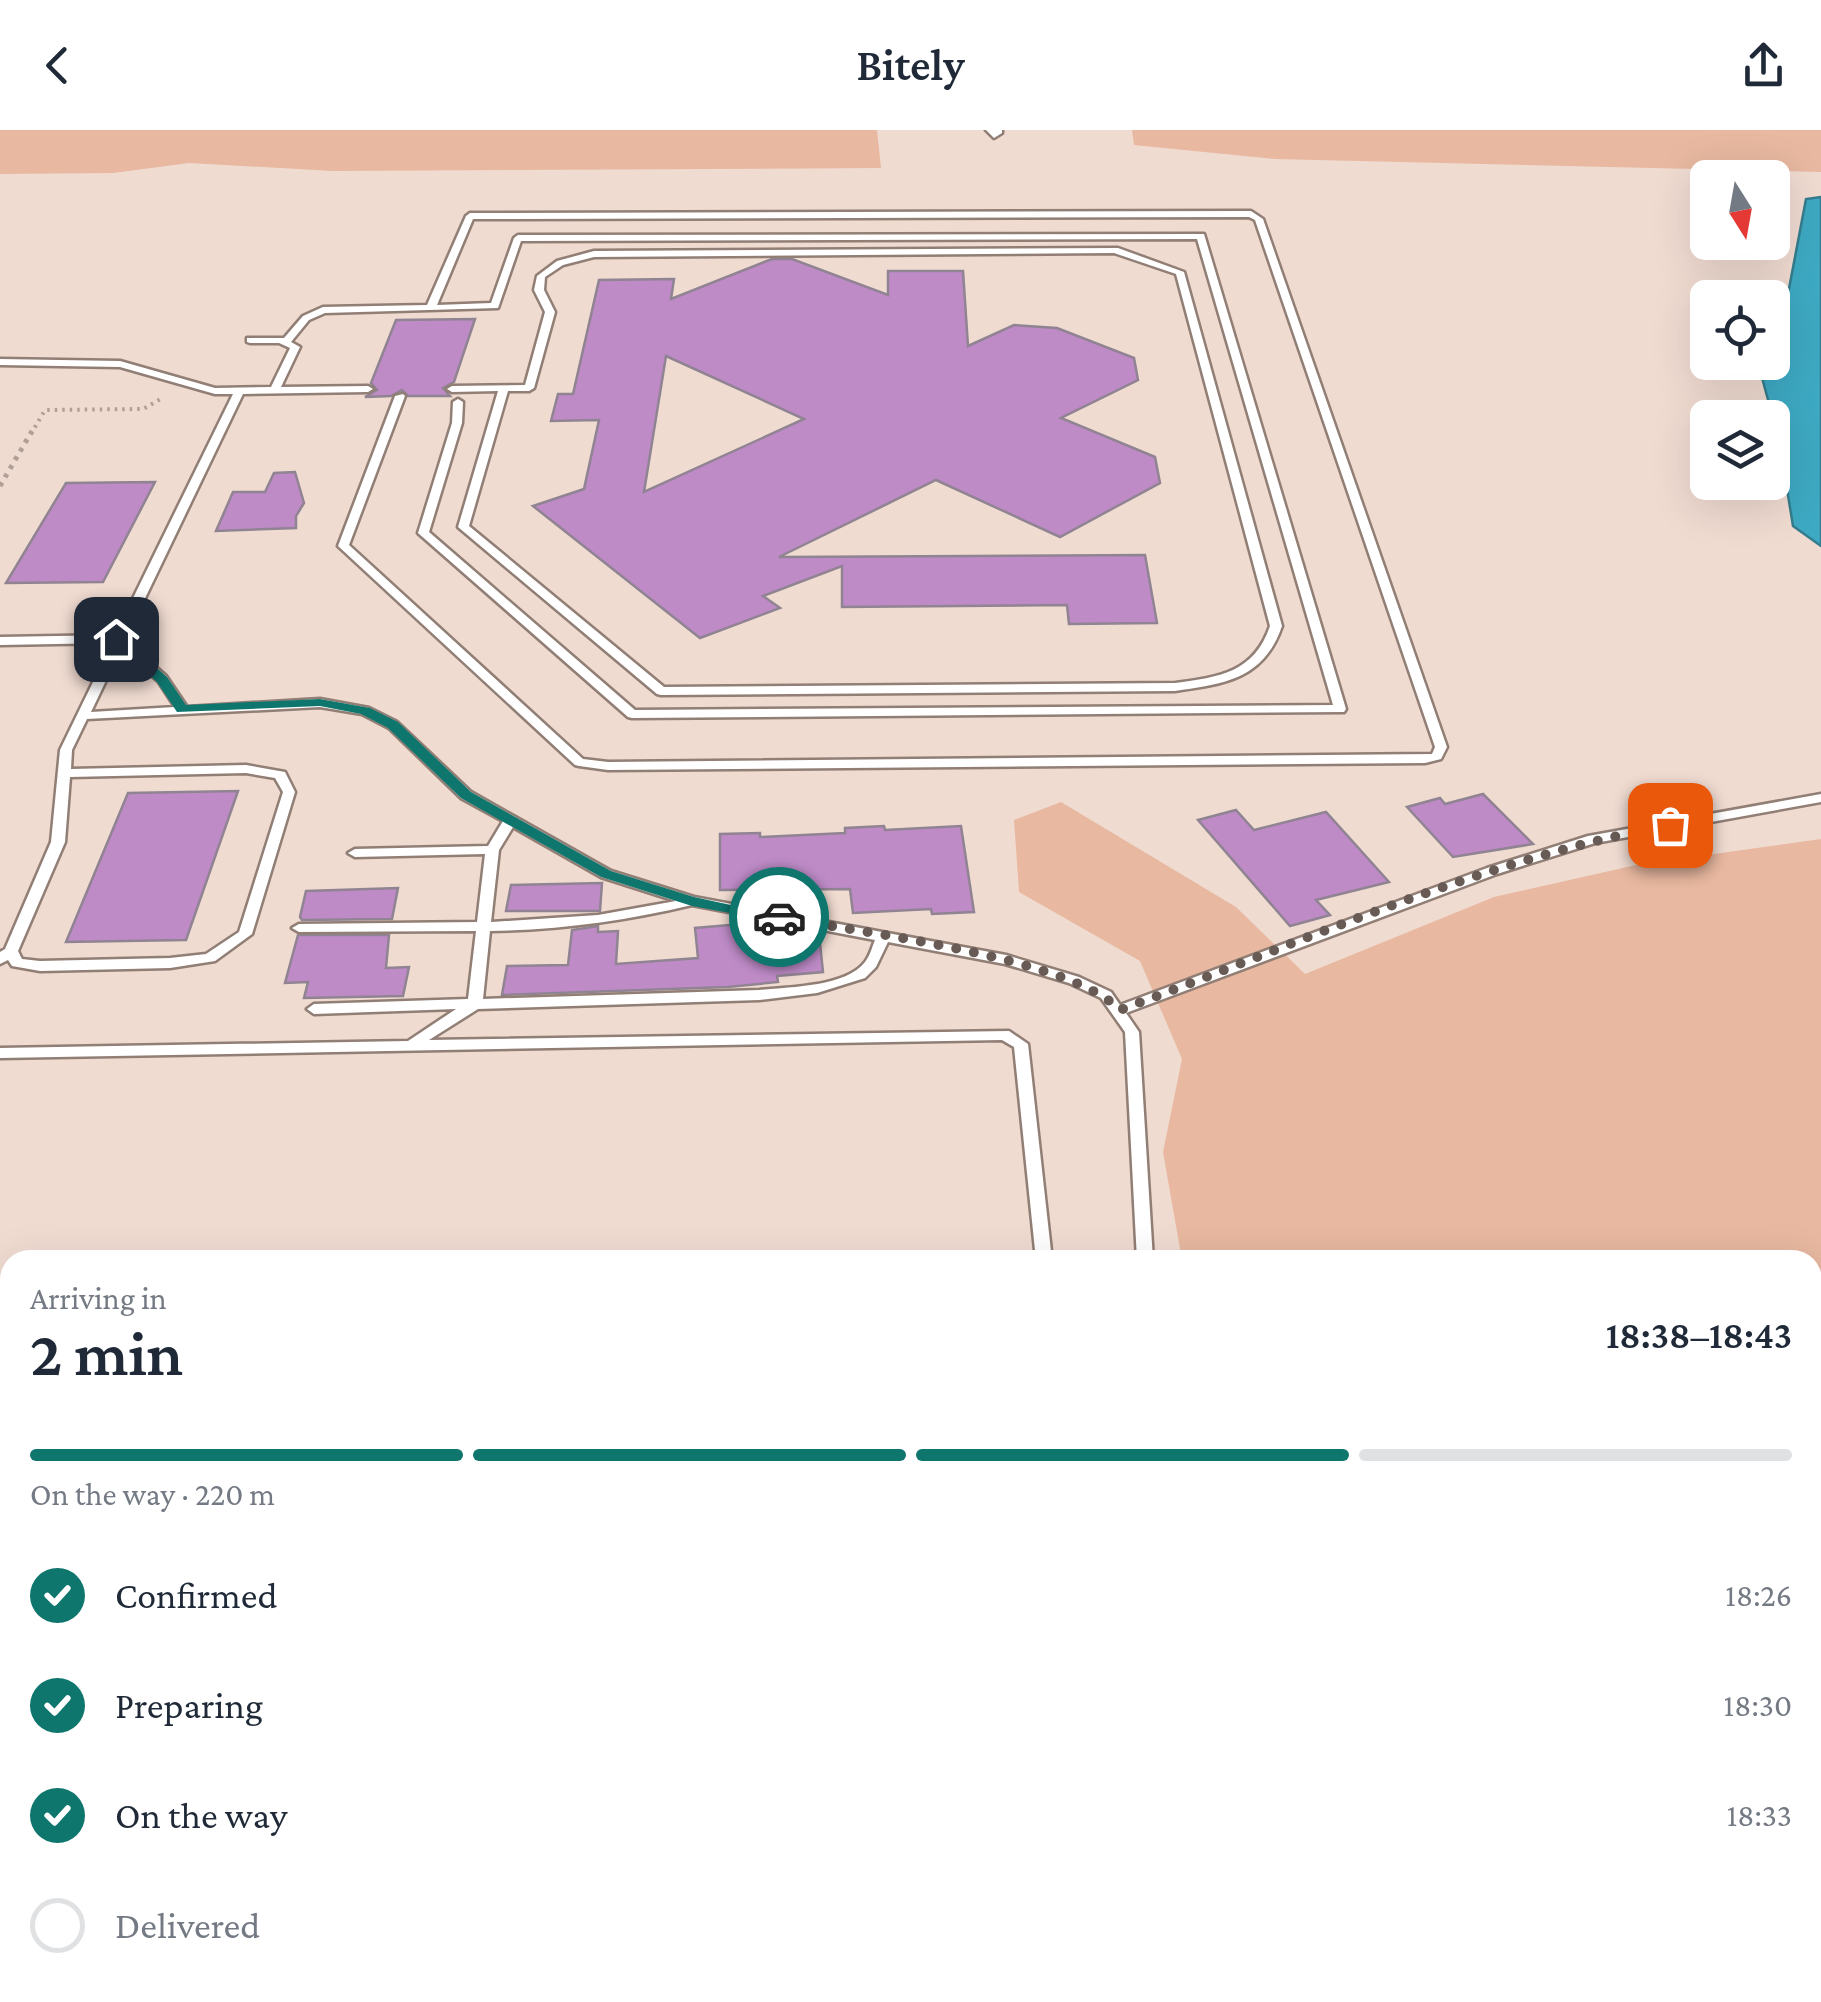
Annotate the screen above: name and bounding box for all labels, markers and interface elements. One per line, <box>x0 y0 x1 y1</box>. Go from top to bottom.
icon: back <box>30 38 85 93</box>
icon: share <box>1736 38 1791 93</box>
text: Bitely <box>856 40 965 90</box>
north arrow <box>1690 160 1790 260</box>
map controls <box>1690 160 1790 500</box>
button: locate <box>1690 280 1790 380</box>
button: layers <box>1690 400 1790 500</box>
pin <box>74 597 159 682</box>
icon: home <box>89 612 144 667</box>
pin <box>1628 783 1713 868</box>
icon: bag <box>1643 798 1698 853</box>
courier <box>729 867 829 967</box>
icon: car <box>752 890 807 945</box>
text: Arriving in <box>30 1280 167 1316</box>
text: 18:38–18:43 <box>1606 1314 1792 1356</box>
text: 2 min <box>30 1317 183 1389</box>
text: On the way · 220 m <box>30 1476 275 1512</box>
icon: check <box>30 1568 85 1623</box>
text: Confirmed <box>115 1574 278 1616</box>
text: 18:26 <box>1725 1577 1792 1613</box>
icon: check <box>30 1678 85 1733</box>
text: Preparing <box>115 1684 263 1726</box>
text: 18:30 <box>1724 1687 1792 1723</box>
icon: check <box>30 1788 85 1843</box>
text: On the way <box>115 1794 287 1836</box>
text: 18:33 <box>1727 1797 1792 1833</box>
text: Delivered <box>115 1904 260 1946</box>

